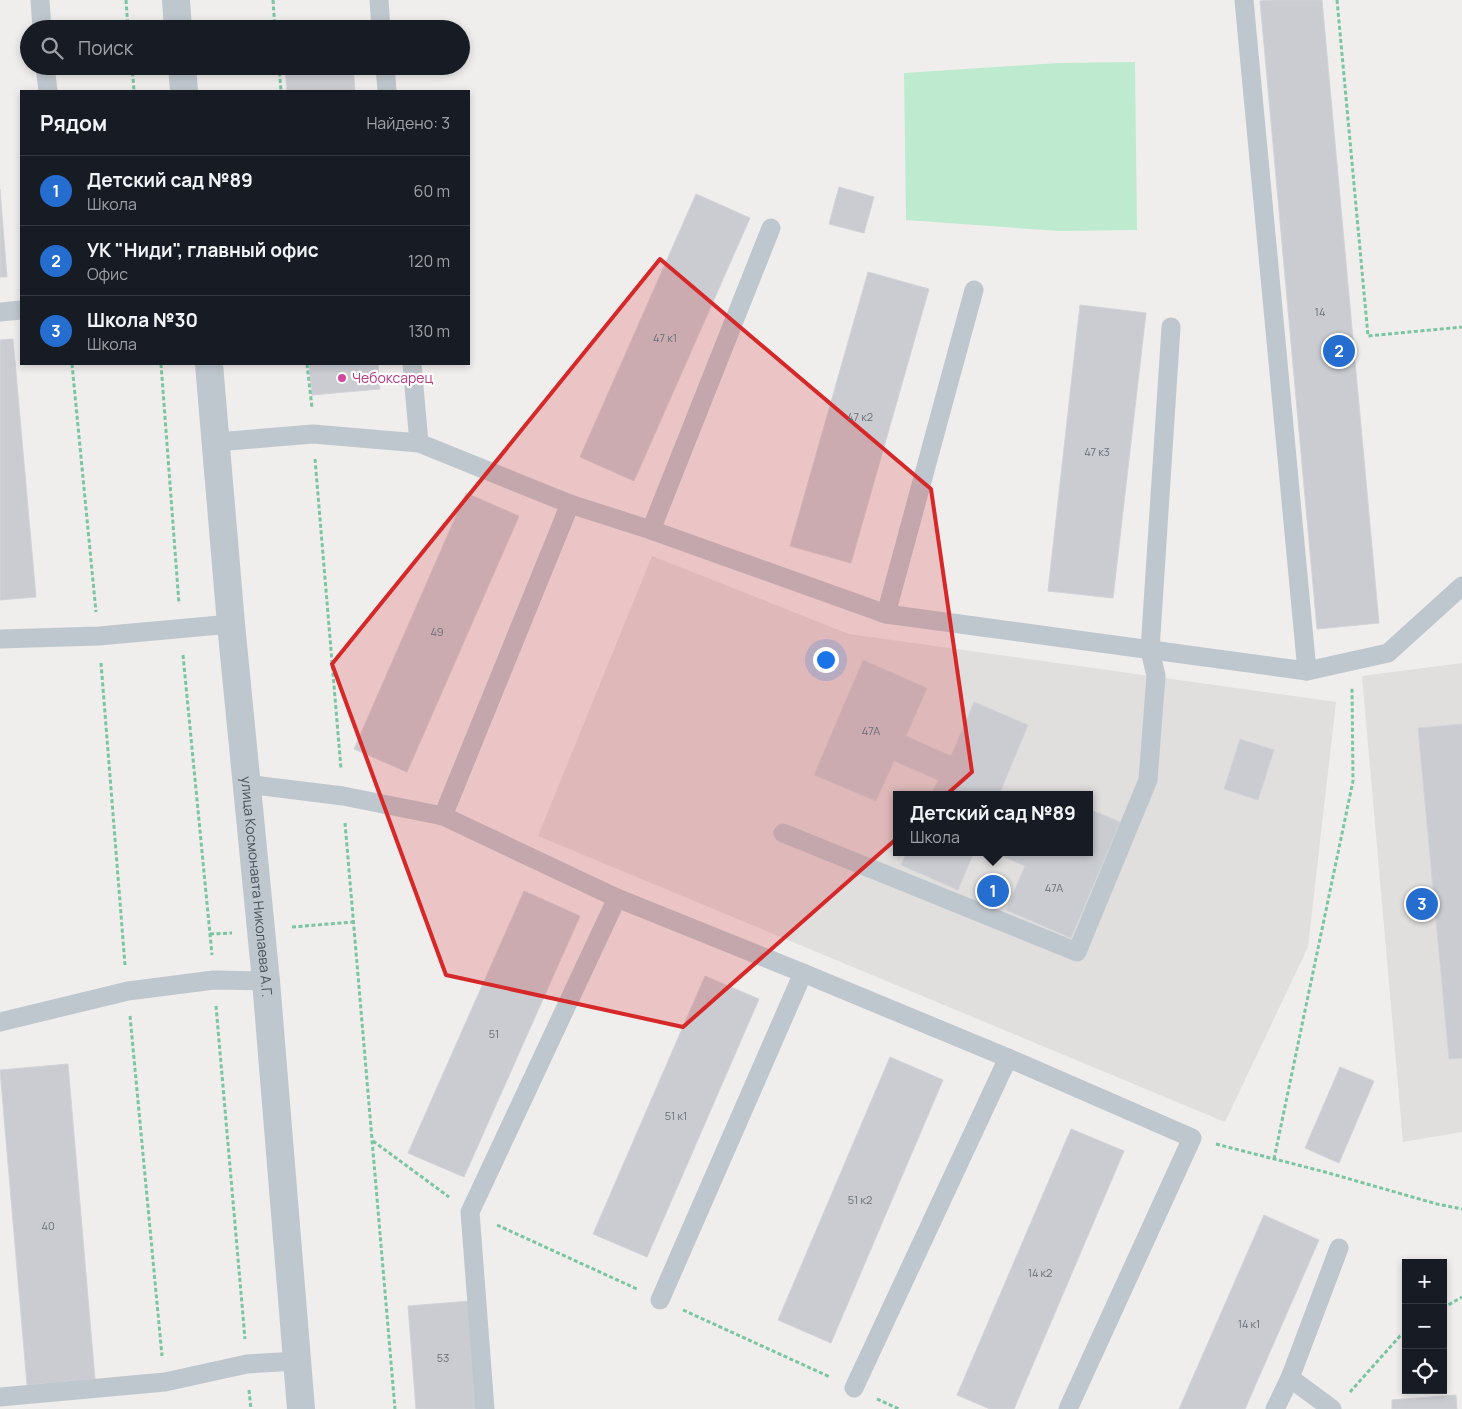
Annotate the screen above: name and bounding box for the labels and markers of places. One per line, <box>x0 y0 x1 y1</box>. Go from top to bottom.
pin: 2 <box>1323 332 1355 370</box>
place label: Чебоксарец <box>352 368 433 387</box>
marker: Чебоксарец <box>336 372 348 384</box>
pin: 1 <box>977 872 1009 910</box>
pin: 3 <box>1406 885 1438 923</box>

